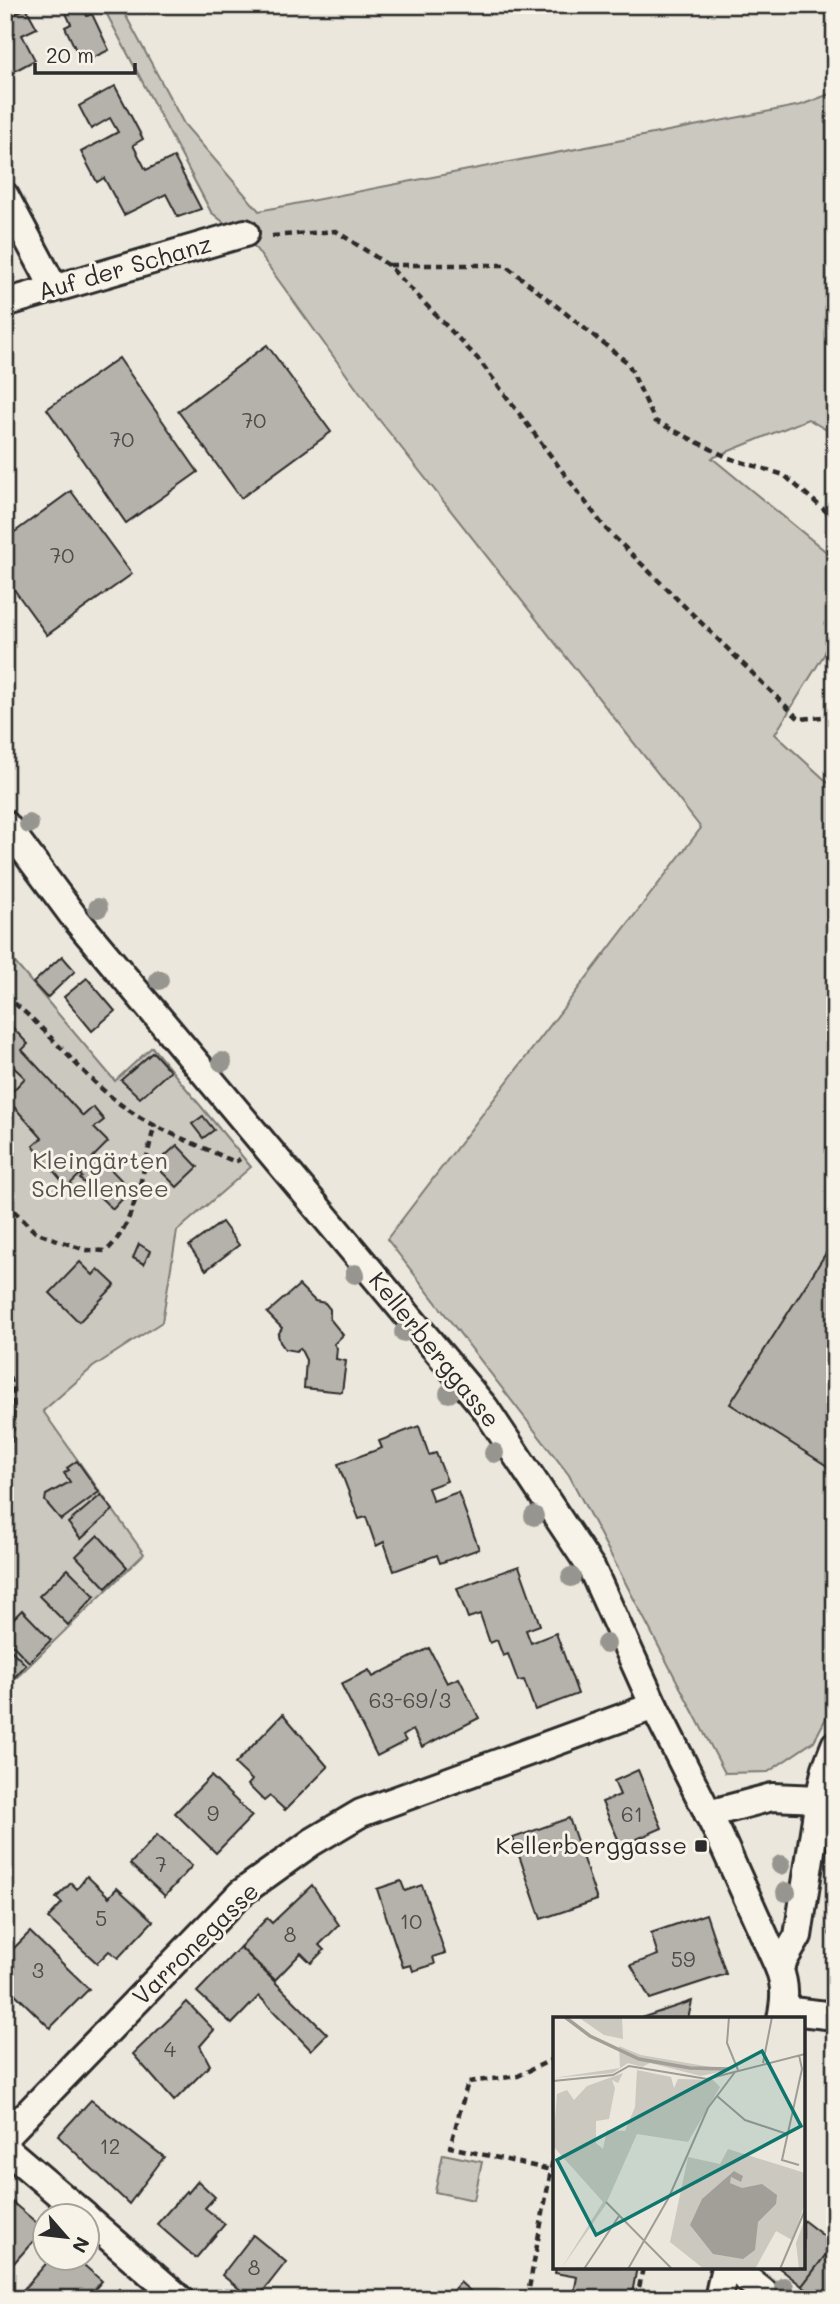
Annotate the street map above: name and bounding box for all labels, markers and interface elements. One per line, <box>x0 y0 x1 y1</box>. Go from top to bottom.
scale bar <box>35 32 135 76</box>
text: 20 m <box>46 41 94 68</box>
street label: Auf der Schanz <box>34 227 215 306</box>
house number: 70 <box>242 406 266 433</box>
house number: 70 <box>110 425 134 452</box>
house number: 70 <box>50 541 74 568</box>
park label: Kleingärten Schellensee <box>31 1144 169 1203</box>
street label: Kellerberggasse <box>363 1265 507 1433</box>
house number: 63-69/3 <box>369 1686 451 1713</box>
house number: 9 <box>207 1799 219 1826</box>
house number: 61 <box>621 1800 643 1827</box>
place label: Kellerberggasse <box>495 1829 687 1860</box>
marker: Kellerberggasse <box>693 1838 709 1854</box>
house number: 7 <box>155 1850 167 1877</box>
street label: Varronegasse <box>125 1875 265 2011</box>
house number: 5 <box>95 1904 107 1931</box>
house number: 10 <box>400 1907 422 1934</box>
house number: 8 <box>284 1920 296 1947</box>
house number: 59 <box>671 1945 695 1972</box>
house number: 3 <box>32 1956 44 1983</box>
inset map <box>553 2017 805 2269</box>
house number: 4 <box>164 2035 177 2062</box>
house number: 12 <box>99 2132 121 2159</box>
north arrow <box>32 2202 102 2272</box>
text: N <box>67 2233 96 2257</box>
house number: 8 <box>248 2253 260 2280</box>

